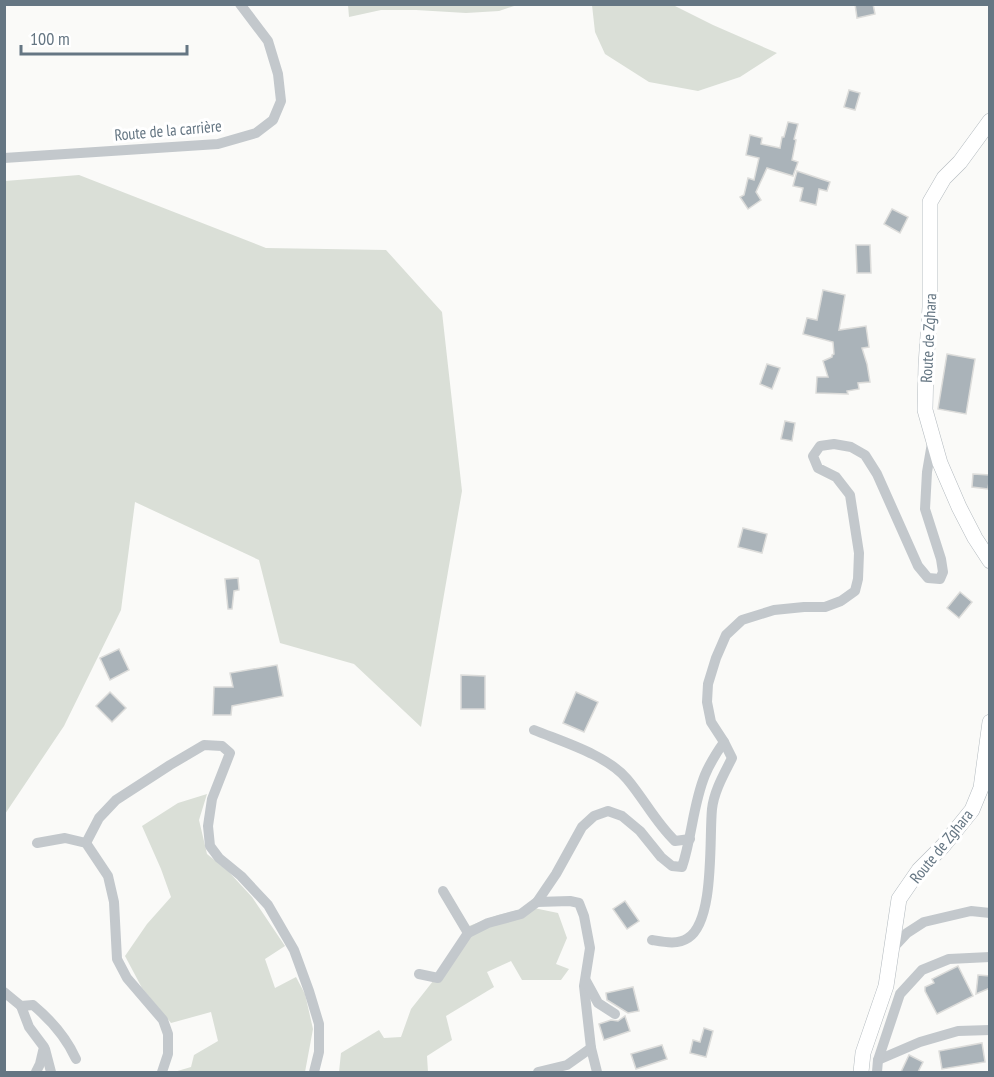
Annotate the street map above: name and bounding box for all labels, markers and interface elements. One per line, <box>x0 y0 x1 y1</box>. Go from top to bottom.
scale bar <box>21 18 188 56</box>
text: 100 m <box>30 27 70 50</box>
street label: Route de la carrière <box>114 115 222 145</box>
street label: Route de Zghara <box>916 293 940 383</box>
street label: Route de Zghara <box>905 805 977 887</box>

